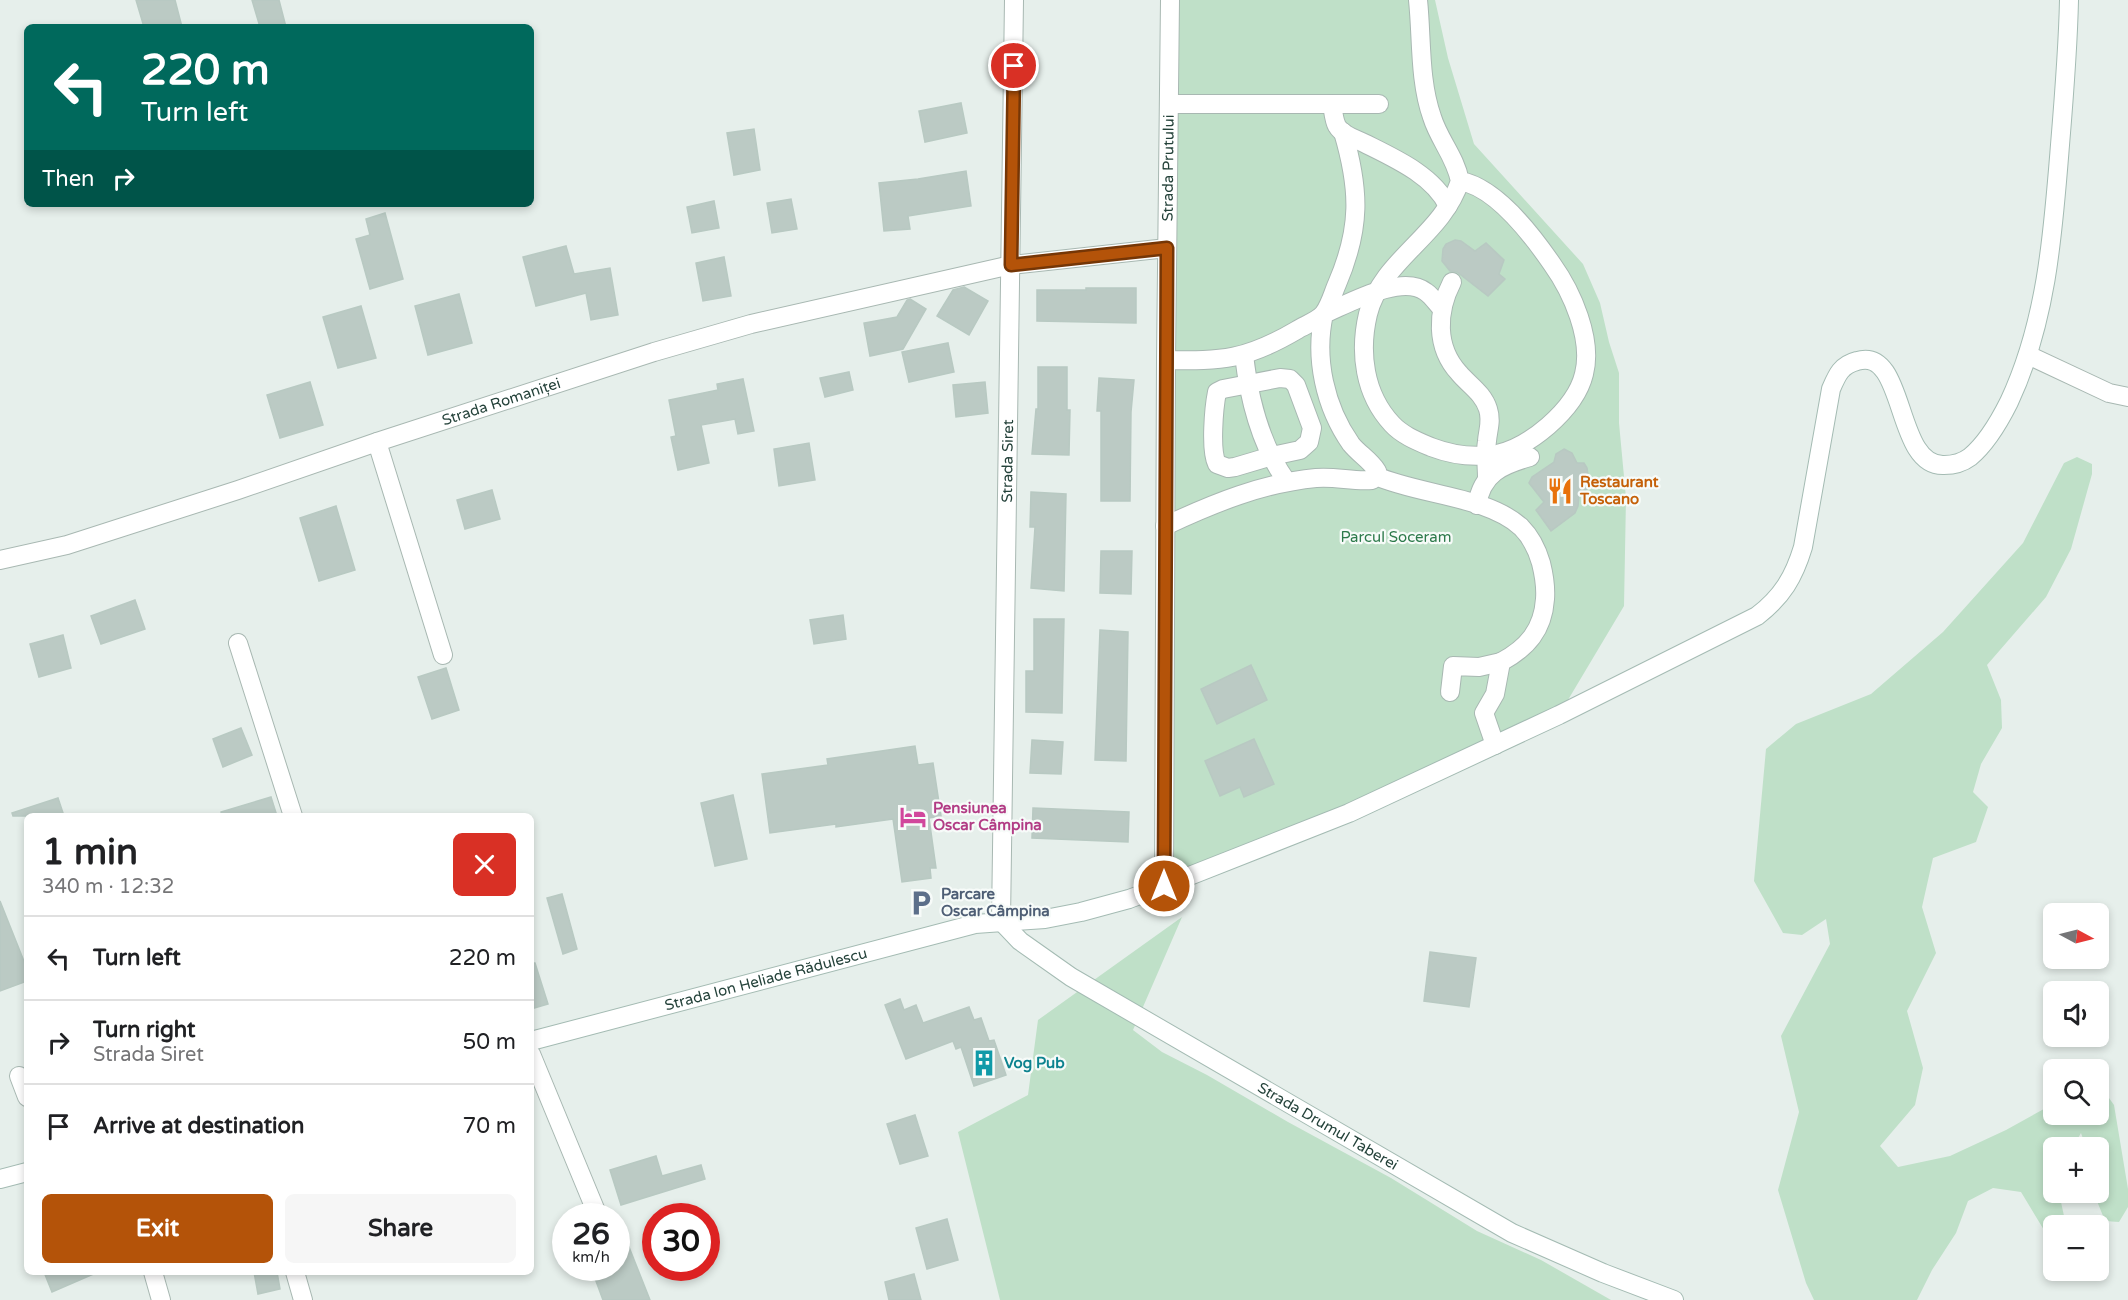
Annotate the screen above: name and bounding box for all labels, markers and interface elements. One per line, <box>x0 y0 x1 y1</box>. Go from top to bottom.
pin <box>988 40 1039 91</box>
text: 220 m <box>141 45 270 96</box>
icon: left <box>42 48 120 126</box>
icon: arrive <box>997 49 1030 82</box>
text: Turn left <box>141 96 248 129</box>
street label: Strada Prutului <box>1159 114 1178 222</box>
icon: right <box>107 162 140 195</box>
text: Then <box>42 166 95 192</box>
street label: Strada Romaniței <box>440 374 563 429</box>
street label: Strada Siret <box>998 419 1017 503</box>
place label: Restaurant Toscano <box>1579 473 1659 508</box>
restaurant icon: Restaurant Toscano <box>1545 476 1575 506</box>
park label: Parcul Soceram <box>1340 528 1452 546</box>
place label: Pensiunea Oscar Câmpina <box>933 799 1042 835</box>
hotel icon: Pensiunea Oscar Câmpina <box>898 802 928 832</box>
text: 1 min <box>42 831 138 874</box>
button: close <box>453 833 516 896</box>
position arrow <box>1132 854 1196 918</box>
text: 340 m · 12:32 <box>42 875 174 899</box>
place label: Parcare Oscar Câmpina <box>941 885 1050 921</box>
parking icon: Parcare Oscar Câmpina <box>906 888 936 918</box>
north arrow <box>2043 903 2109 969</box>
map controls <box>2043 903 2109 1281</box>
icon: left <box>42 942 75 975</box>
street label: Strada Ion Heliade Rădulescu <box>663 944 869 1014</box>
text: Turn left <box>93 945 181 971</box>
text: 220 m <box>449 945 516 971</box>
button: sound <box>2043 981 2109 1047</box>
text: Turn right <box>93 1017 195 1043</box>
icon: right <box>42 1026 75 1059</box>
text: 50 m <box>462 1029 516 1055</box>
text: Strada Siret <box>93 1043 204 1067</box>
building icon: Vog Pub <box>969 1048 999 1078</box>
place label: Vog Pub <box>1004 1054 1065 1073</box>
button: search <box>2043 1059 2109 1125</box>
street label: Strada Drumul Taberei <box>1254 1078 1401 1174</box>
icon: arrive <box>42 1110 75 1143</box>
text: Arrive at destination <box>93 1113 304 1139</box>
text: 70 m <box>462 1113 516 1139</box>
button: + <box>2043 1137 2109 1203</box>
button: Exit <box>42 1194 273 1263</box>
button: Share <box>285 1194 516 1263</box>
speed limit sign: 30 <box>642 1203 720 1281</box>
button: − <box>2043 1215 2109 1281</box>
text: 26 <box>572 1216 610 1253</box>
text: km/h <box>572 1248 610 1266</box>

